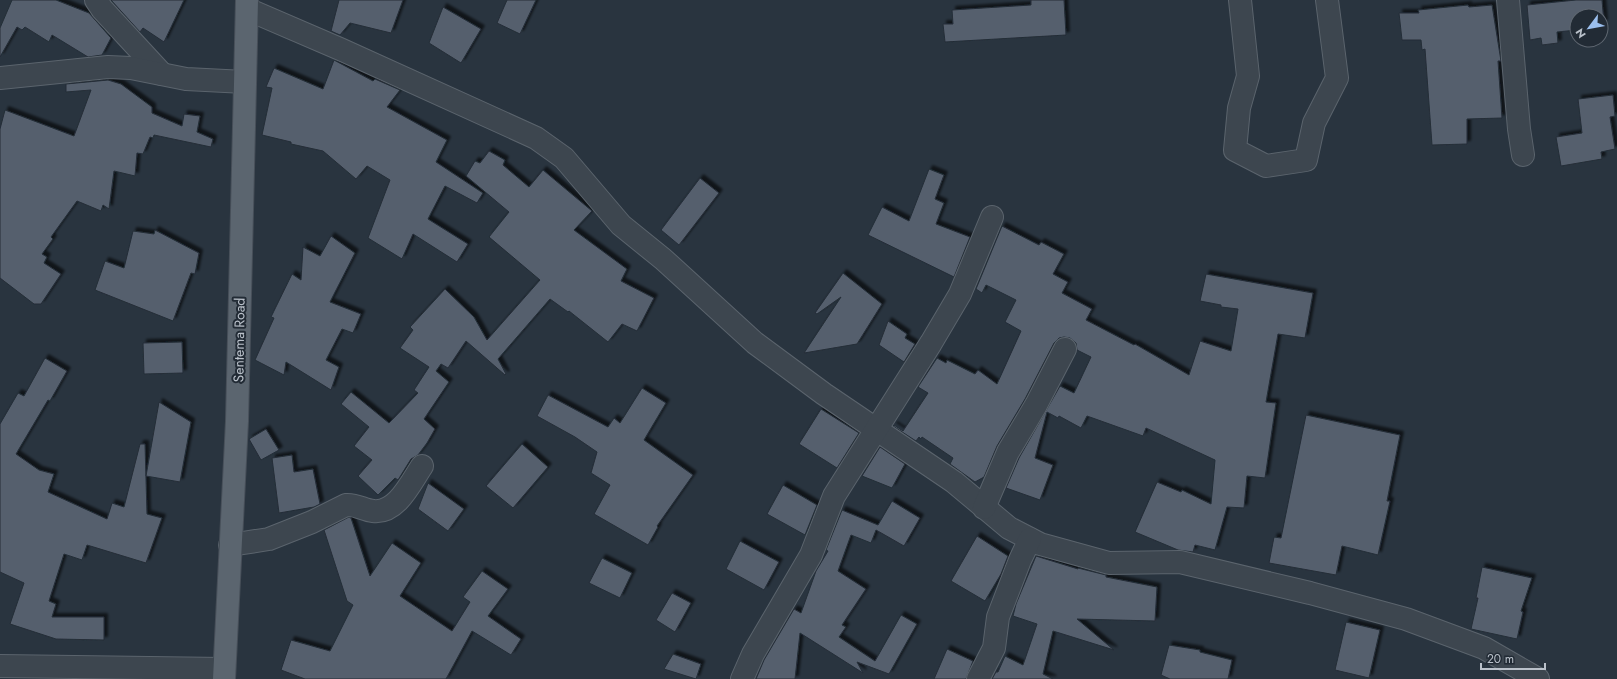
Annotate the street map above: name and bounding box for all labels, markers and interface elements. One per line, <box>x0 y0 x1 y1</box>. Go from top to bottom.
north arrow <box>1569 8 1609 48</box>
text: N <box>1571 25 1590 41</box>
street label: Sentema Road <box>228 297 250 383</box>
scale bar <box>1481 645 1545 671</box>
text: 20 m <box>1487 650 1514 668</box>

